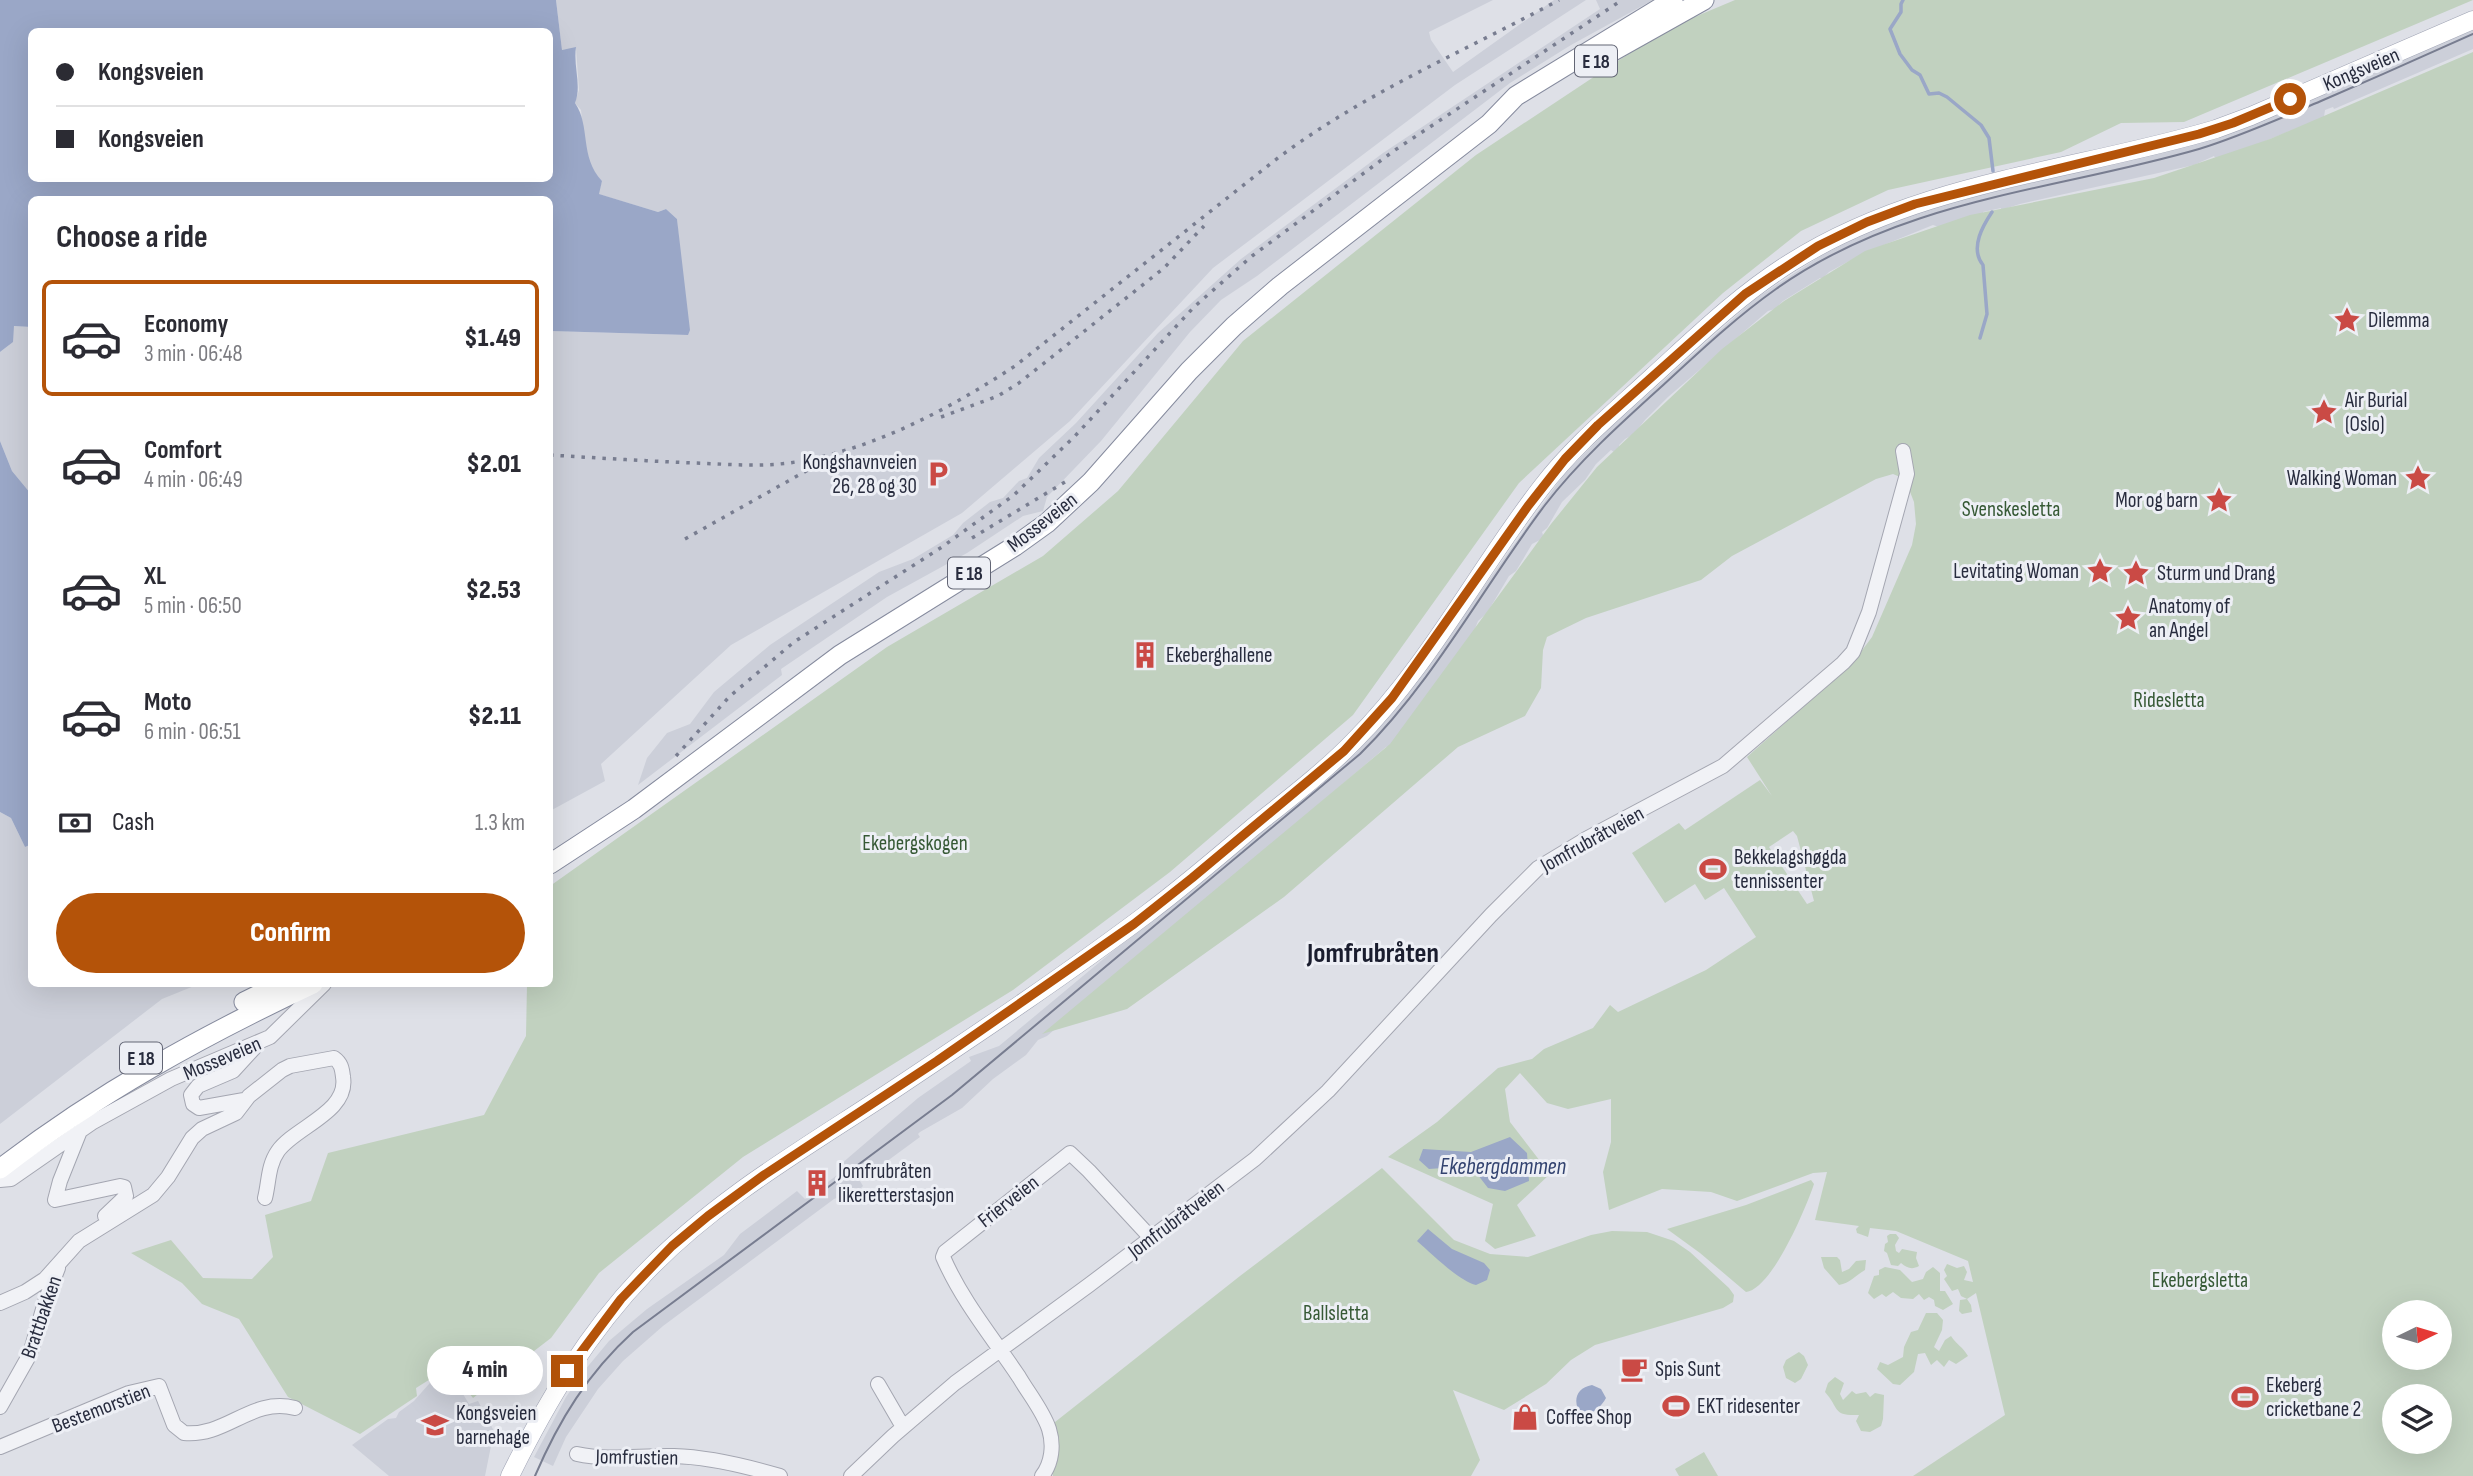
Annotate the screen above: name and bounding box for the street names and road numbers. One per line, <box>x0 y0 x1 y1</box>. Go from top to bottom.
street label: Kongsveien <box>2319 42 2403 97</box>
road number: E 18 <box>1575 45 1617 76</box>
street label: Mosseveien <box>1002 487 1082 558</box>
road number: E 18 <box>948 558 990 588</box>
street label: Jomfrubråtveien <box>1535 801 1648 879</box>
street label: Mosseveien <box>180 1031 265 1086</box>
road number: E 18 <box>120 1042 162 1074</box>
street label: Frierveien <box>973 1170 1044 1233</box>
street label: Jomfrubråtveien <box>1122 1175 1229 1264</box>
street label: Brattbakken <box>16 1273 67 1362</box>
street label: Bestemorstien <box>49 1378 154 1439</box>
street label: Jomfrustien <box>594 1444 679 1471</box>

